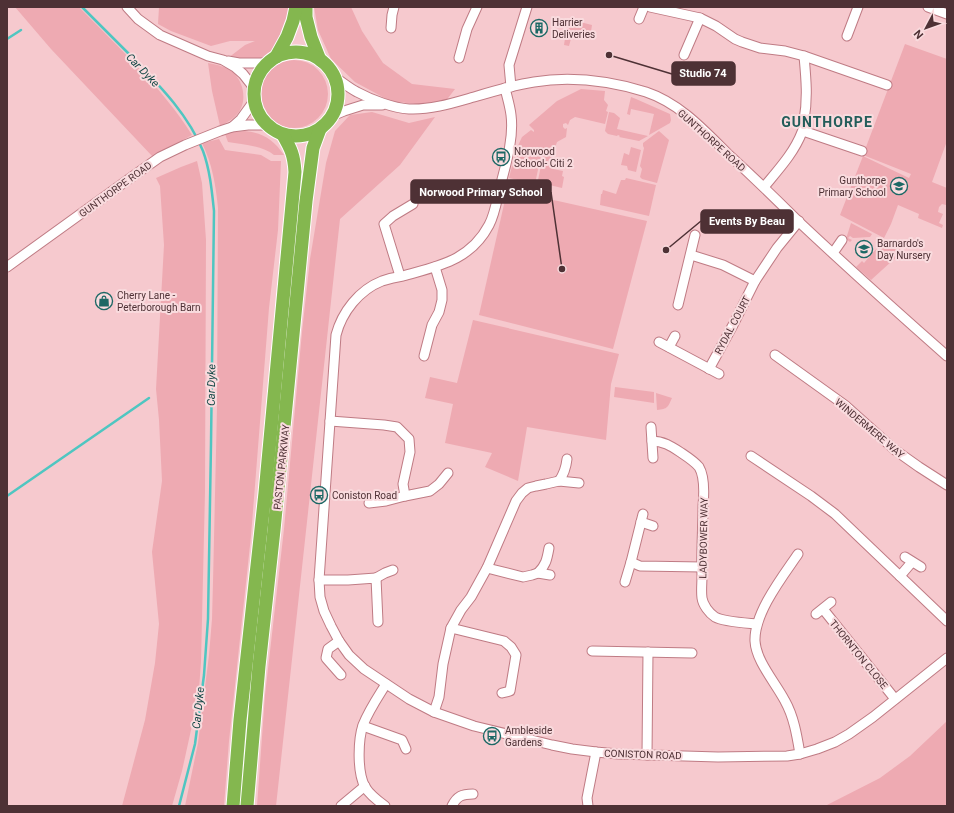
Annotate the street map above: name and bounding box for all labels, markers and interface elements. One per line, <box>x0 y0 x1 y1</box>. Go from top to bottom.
north arrow <box>906 8 946 48</box>
place label: Harrier Deliveries <box>552 17 595 40</box>
building icon: Harrier Deliveries <box>529 18 549 38</box>
text: N <box>911 27 926 41</box>
water label: Car Dyke <box>123 51 162 90</box>
callout: Studio 74 <box>672 62 735 85</box>
text: Studio 74 <box>679 67 727 80</box>
street label: GUNTHORPE ROAD <box>676 107 748 174</box>
district label: GUNTHORPE <box>781 114 873 130</box>
place label: Norwood School- Citi 2 <box>514 146 573 169</box>
bus stop icon: Norwood School- Citi 2 <box>491 147 511 167</box>
street label: GUNTHORPE ROAD <box>77 159 154 219</box>
place label: Gunthorpe Primary School <box>818 175 886 198</box>
school or university icon: Gunthorpe Primary School <box>889 176 909 196</box>
callout: Norwood Primary School <box>411 180 551 203</box>
text: Norwood Primary School <box>419 186 543 199</box>
callout: Events By Beau <box>701 210 793 233</box>
text: Events By Beau <box>709 215 785 228</box>
place label: Barnardo's Day Nursery <box>877 238 931 261</box>
school or university icon: Barnardo's Day Nursery <box>854 239 874 259</box>
place label: Cherry Lane - Peterborough Barn <box>117 290 201 313</box>
shop icon: Cherry Lane - Peterborough Barn <box>94 291 114 311</box>
street label: RYDAL COURT <box>712 294 752 356</box>
water label: Car Dyke <box>205 364 218 406</box>
street label: WINDERMERE WAY <box>833 396 906 460</box>
street label: PASTON PARKWAY <box>272 424 291 510</box>
bus stop icon: Coniston Road <box>309 485 329 505</box>
place label: Coniston Road <box>332 490 397 501</box>
street label: LADYBOWER WAY <box>697 497 710 579</box>
street label: THORNTON CLOSE <box>827 618 890 691</box>
water label: Car Dyke <box>190 686 207 730</box>
place label: Ambleside Gardens <box>505 725 552 748</box>
bus stop icon: Ambleside Gardens <box>482 726 502 746</box>
street label: CONISTON ROAD <box>604 748 682 761</box>

